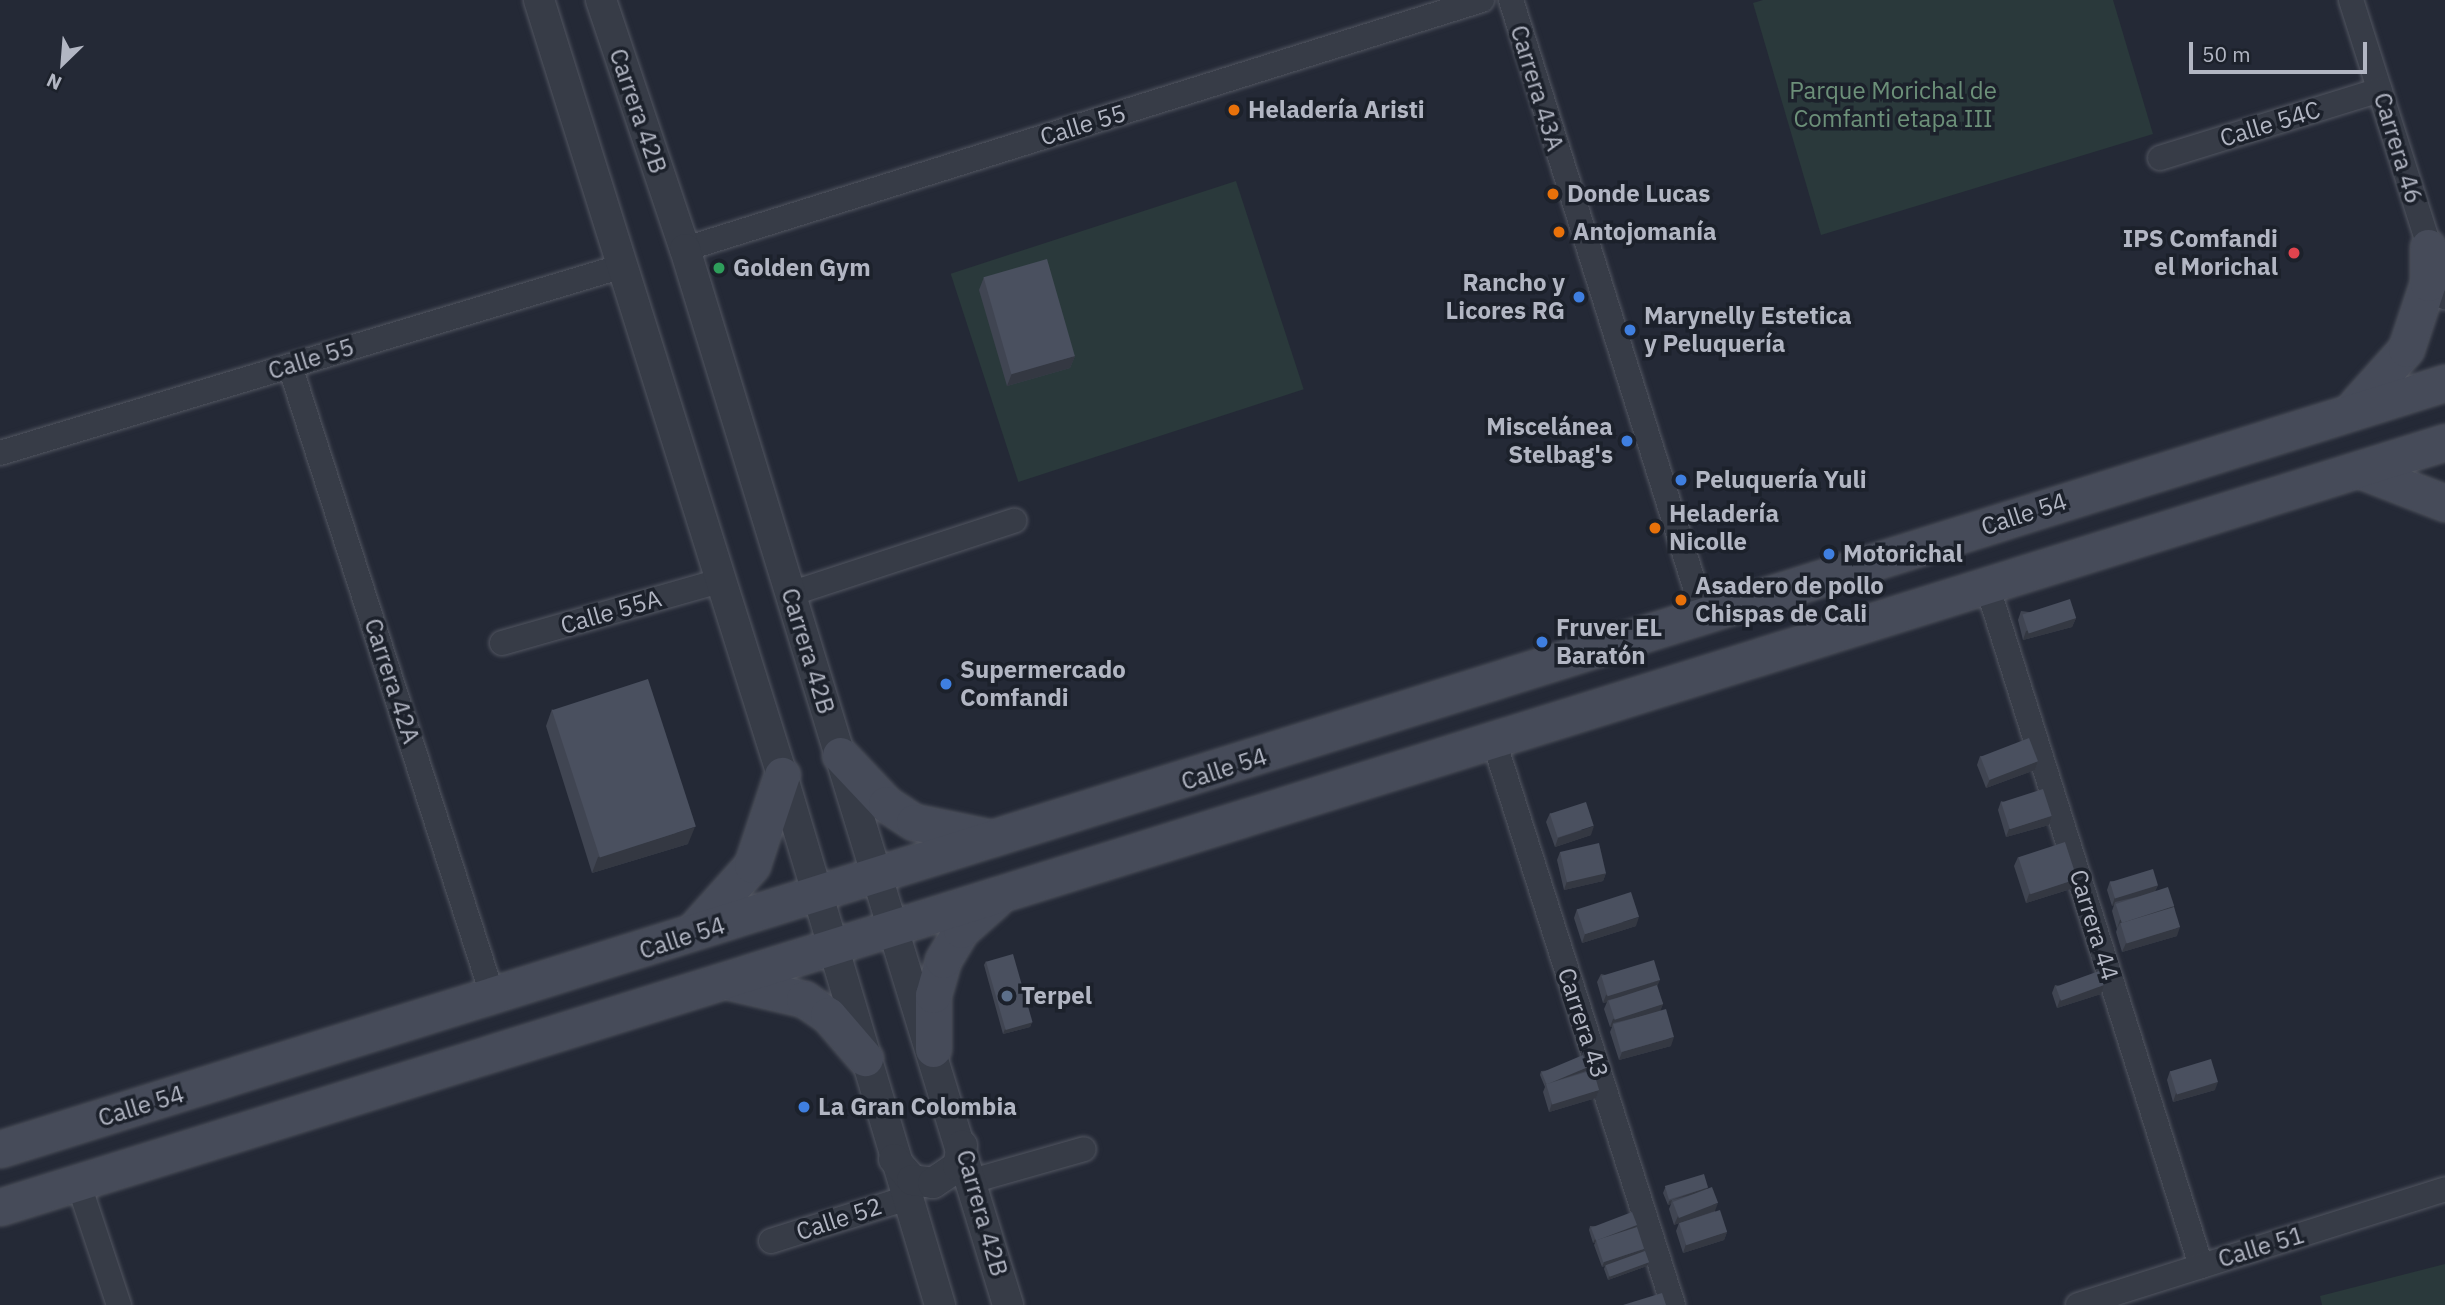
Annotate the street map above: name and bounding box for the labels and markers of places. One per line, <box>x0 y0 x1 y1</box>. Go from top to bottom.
place label: Heladería Aristi <box>1248 96 1425 124</box>
marker: Heladería Aristi <box>1226 102 1242 118</box>
place label: Donde Lucas <box>1567 180 1710 208</box>
marker: Donde Lucas <box>1545 186 1561 202</box>
place label: Antojomanía <box>1573 218 1717 246</box>
marker: Antojomanía <box>1551 224 1567 240</box>
place label: IPS Comfandi el Morichal <box>2123 225 2278 281</box>
marker: IPS Comfandi el Morichal <box>2284 243 2304 263</box>
place label: Golden Gym <box>733 254 871 282</box>
marker: Golden Gym <box>711 260 727 276</box>
place label: Rancho y Licores RG <box>1446 269 1565 325</box>
marker: Rancho y Licores RG <box>1571 289 1587 305</box>
place label: Marynelly Estetica y Peluquería <box>1644 302 1852 358</box>
marker: Marynelly Estetica y Peluquería <box>1622 322 1638 338</box>
place label: Miscelánea Stelbag's <box>1486 413 1613 469</box>
marker: Miscelánea Stelbag's <box>1619 433 1635 449</box>
place label: Peluquería Yuli <box>1695 466 1867 494</box>
marker: Peluquería Yuli <box>1673 472 1689 488</box>
place label: Heladería Nicolle <box>1669 500 1779 556</box>
marker: Heladería Nicolle <box>1647 520 1663 536</box>
place label: Motorichal <box>1843 540 1963 568</box>
marker: Motorichal <box>1821 546 1837 562</box>
place label: Asadero de pollo Chispas de Cali <box>1695 572 1884 628</box>
marker: Asadero de pollo Chispas de Cali <box>1673 592 1689 608</box>
place label: Fruver EL Baratón <box>1556 614 1662 670</box>
marker: Fruver EL Baratón <box>1534 634 1550 650</box>
place label: Supermercado Comfandi <box>960 656 1126 712</box>
marker: Supermercado Comfandi <box>938 676 954 692</box>
place label: Terpel <box>1021 982 1092 1010</box>
marker: Terpel <box>999 988 1015 1004</box>
place label: La Gran Colombia <box>818 1093 1017 1121</box>
marker: La Gran Colombia <box>796 1099 812 1115</box>

